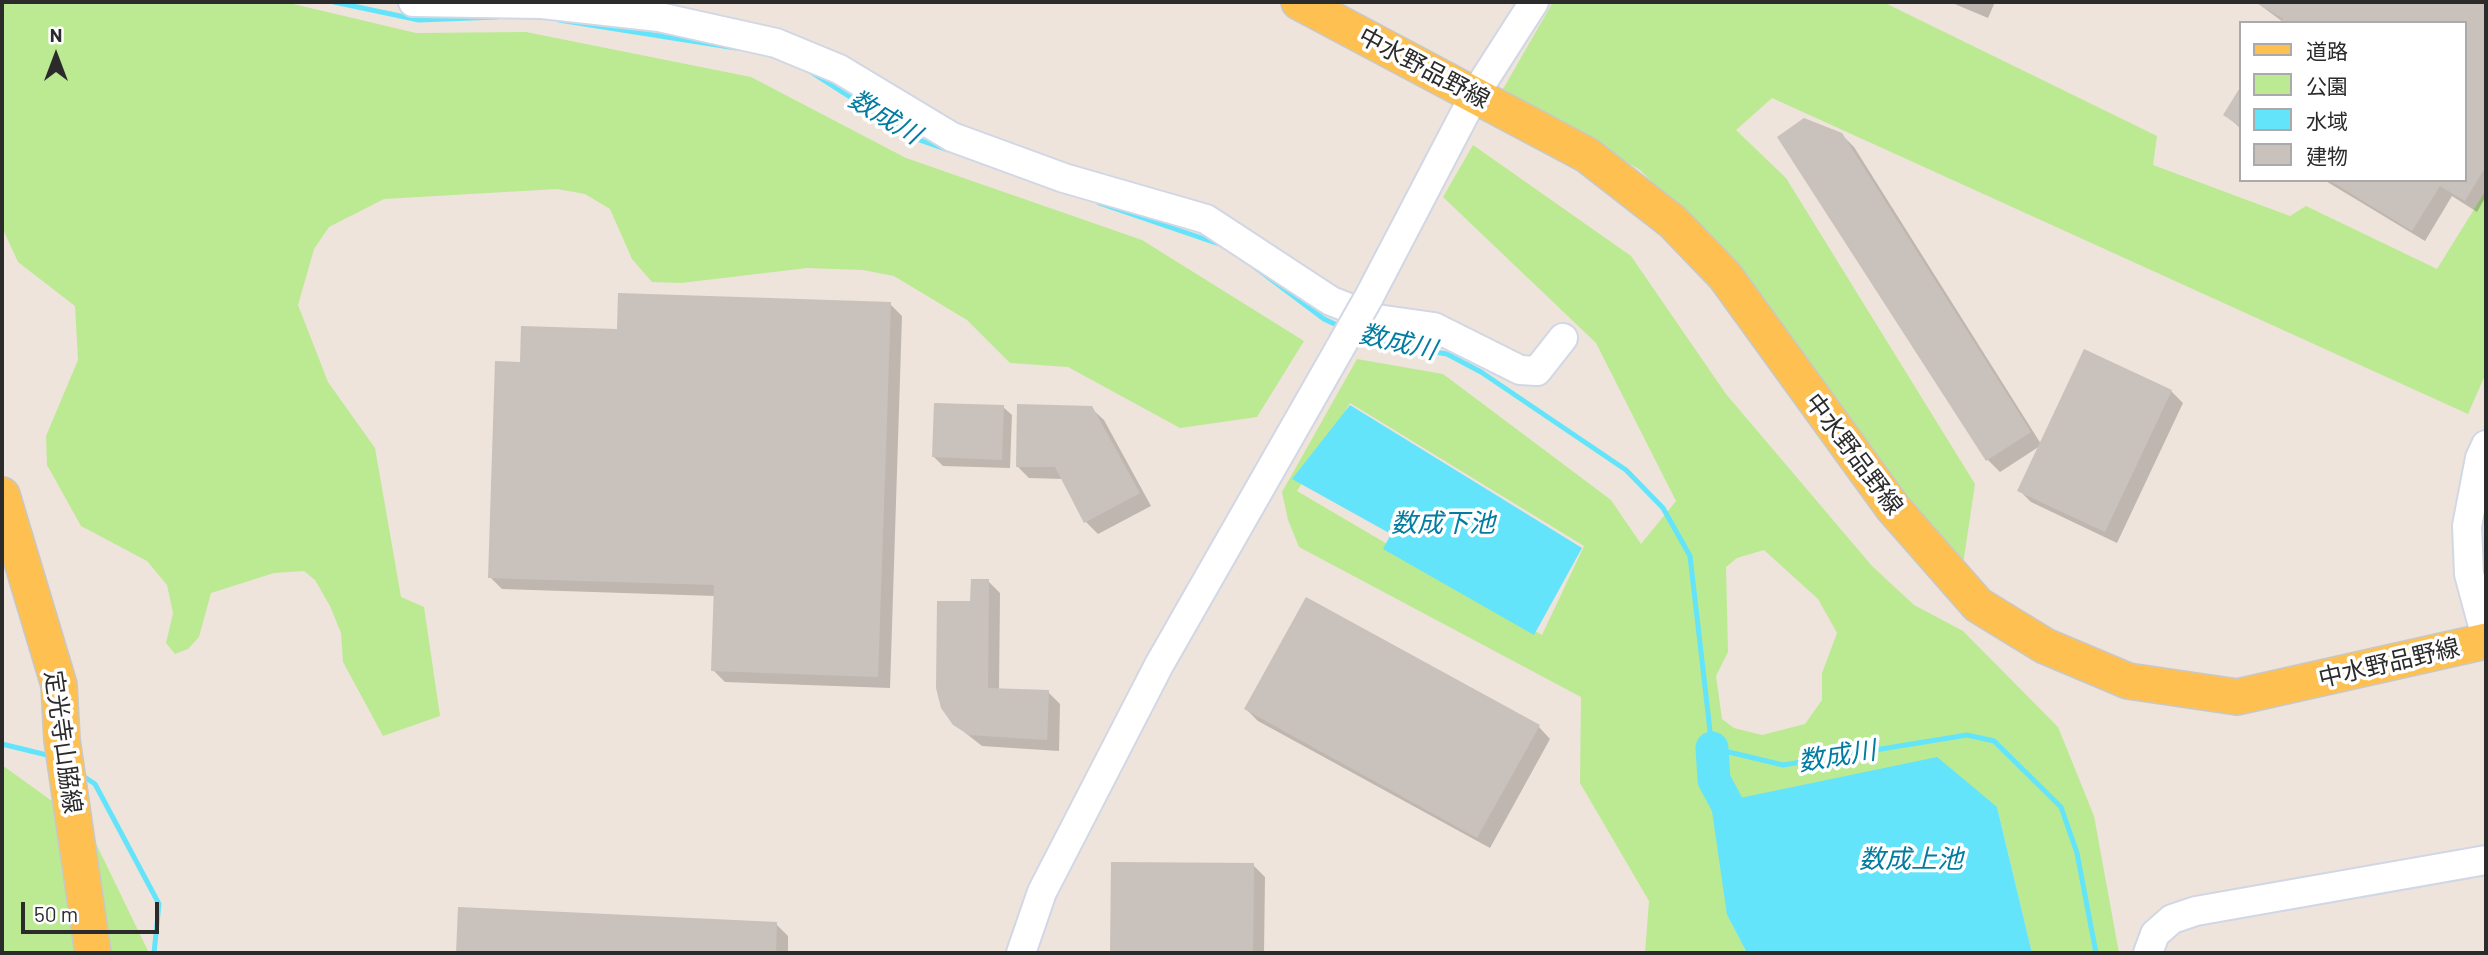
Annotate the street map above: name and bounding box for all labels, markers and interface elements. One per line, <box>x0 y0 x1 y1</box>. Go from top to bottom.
north arrow <box>21 21 91 91</box>
street label: 中水野品野線 <box>1354 21 1494 115</box>
legend <box>2240 21 2467 182</box>
text: N <box>50 23 62 46</box>
text: 道路 <box>2306 38 2348 63</box>
text: 公園 <box>2306 73 2348 98</box>
water label: 数成川 <box>844 84 926 150</box>
text: 水域 <box>2306 108 2348 133</box>
text: 建物 <box>2306 143 2348 168</box>
water label: 数成川 <box>1356 318 1440 366</box>
street label: 中水野品野線 <box>1799 388 1909 520</box>
water label: 数成下池 <box>1391 507 1495 539</box>
street label: 中水野品野線 <box>2316 633 2462 693</box>
street label: 定光寺山脇線 <box>39 669 87 815</box>
water label: 数成川 <box>1796 734 1878 778</box>
water label: 数成上池 <box>1859 843 1963 875</box>
scale bar <box>24 888 163 932</box>
text: 50 m <box>34 901 78 926</box>

